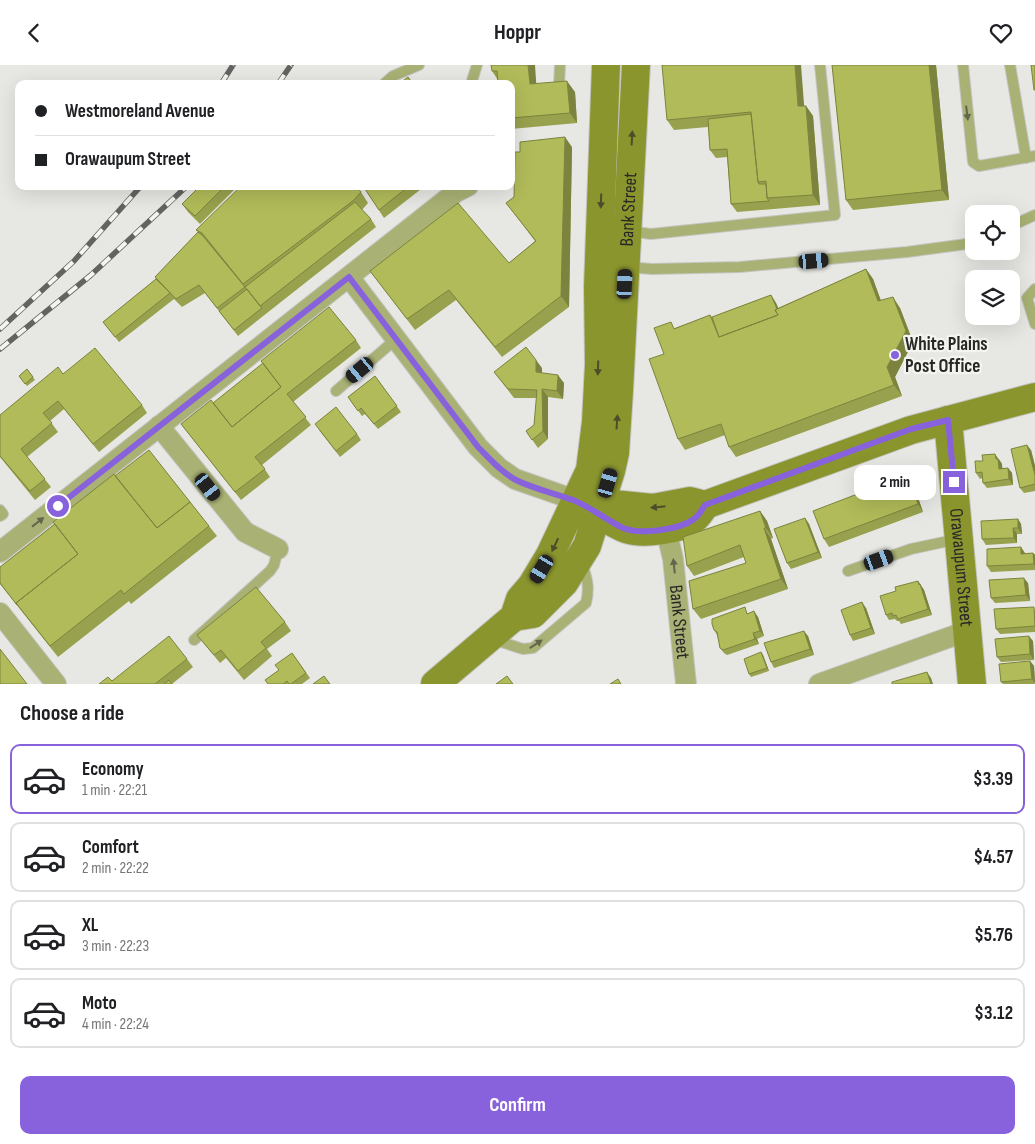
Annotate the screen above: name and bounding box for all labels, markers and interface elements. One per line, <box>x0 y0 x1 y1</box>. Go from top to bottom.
icon: back <box>20 19 48 47</box>
text: Hoppr <box>494 19 541 46</box>
icon: heart <box>987 19 1015 47</box>
text: Westmoreland Avenue <box>65 100 215 123</box>
one-way arrow <box>963 105 971 121</box>
one-way arrow <box>629 130 637 146</box>
text: Orawaupum Street <box>65 148 191 171</box>
street label: Bank Street <box>615 171 642 247</box>
one-way arrow <box>597 193 605 209</box>
map controls <box>965 205 1020 325</box>
button: locate <box>965 205 1020 260</box>
car <box>798 252 829 270</box>
car <box>616 269 633 299</box>
button: layers <box>965 270 1020 325</box>
place label: White Plains Post Office <box>905 333 988 378</box>
marker: White Plains Post Office <box>889 349 901 361</box>
car <box>343 355 376 385</box>
one-way arrow <box>594 360 602 376</box>
one-way arrow <box>613 414 621 430</box>
callout: 2 min <box>854 465 936 499</box>
car <box>596 467 619 499</box>
car <box>192 471 223 503</box>
route end <box>943 471 965 493</box>
text: 2 min <box>880 473 910 492</box>
route start <box>47 495 69 517</box>
one-way arrow <box>650 503 666 511</box>
street label: Orawaupum Street <box>945 507 978 628</box>
one-way arrow <box>31 516 44 527</box>
one-way arrow <box>550 538 558 552</box>
car <box>862 548 895 572</box>
car <box>527 552 556 586</box>
one-way arrow <box>670 558 678 574</box>
street label: Bank Street <box>664 584 695 660</box>
one-way arrow <box>529 639 543 648</box>
text: Choose a ride <box>20 700 124 727</box>
icon: car <box>22 757 67 802</box>
text: Economy <box>82 758 144 781</box>
text: $3.39 <box>973 768 1013 791</box>
text: 1 min · 22:21 <box>82 781 147 800</box>
icon: car <box>22 835 67 880</box>
text: Comfort <box>82 836 139 859</box>
text: $4.57 <box>974 846 1013 869</box>
text: 2 min · 22:22 <box>82 859 149 878</box>
icon: car <box>22 913 67 958</box>
text: XL <box>82 914 98 937</box>
text: $5.76 <box>974 924 1013 947</box>
text: 3 min · 22:23 <box>82 937 149 956</box>
icon: car <box>22 991 67 1036</box>
text: Moto <box>82 992 117 1015</box>
text: $3.12 <box>974 1002 1013 1025</box>
text: 4 min · 22:24 <box>82 1015 149 1034</box>
button: Confirm <box>20 1076 1015 1134</box>

